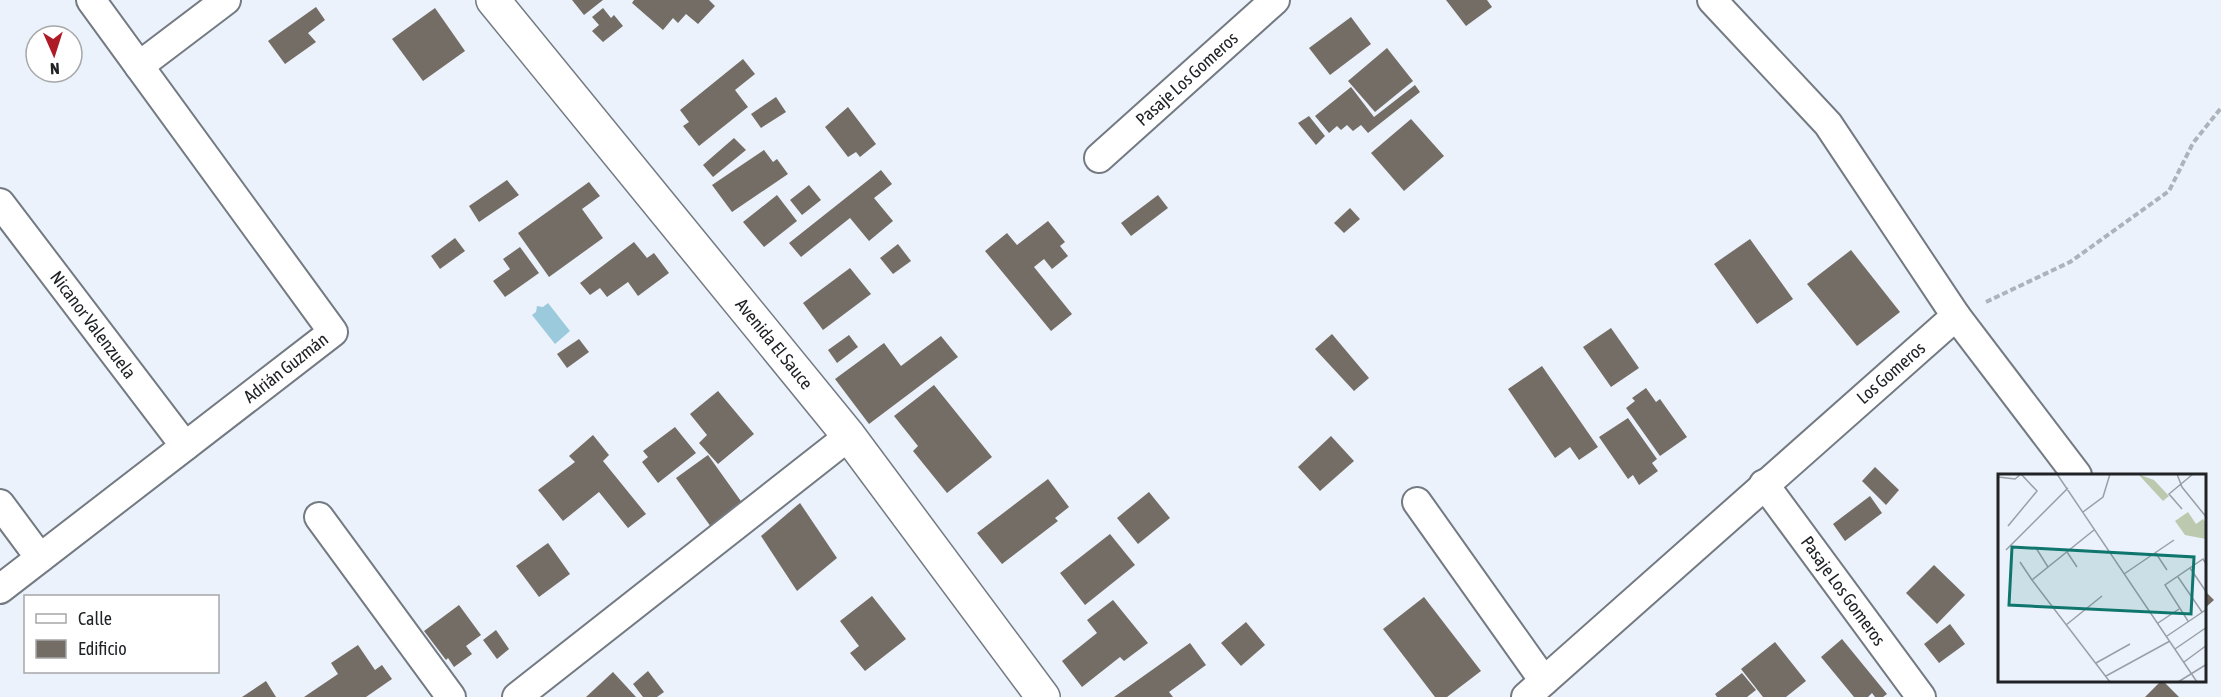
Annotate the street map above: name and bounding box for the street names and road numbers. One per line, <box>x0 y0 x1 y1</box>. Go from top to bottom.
street label: Pasaje Los Gomeros <box>1131 27 1242 130</box>
street label: Nicanor Valenzuela <box>46 267 141 383</box>
street label: Avenida El Sauce <box>731 294 817 393</box>
street label: Adrián Guzmán <box>239 328 332 407</box>
street label: Los Gomeros <box>1852 337 1929 408</box>
street label: Pasaje Los Gomeros <box>1797 532 1890 649</box>

